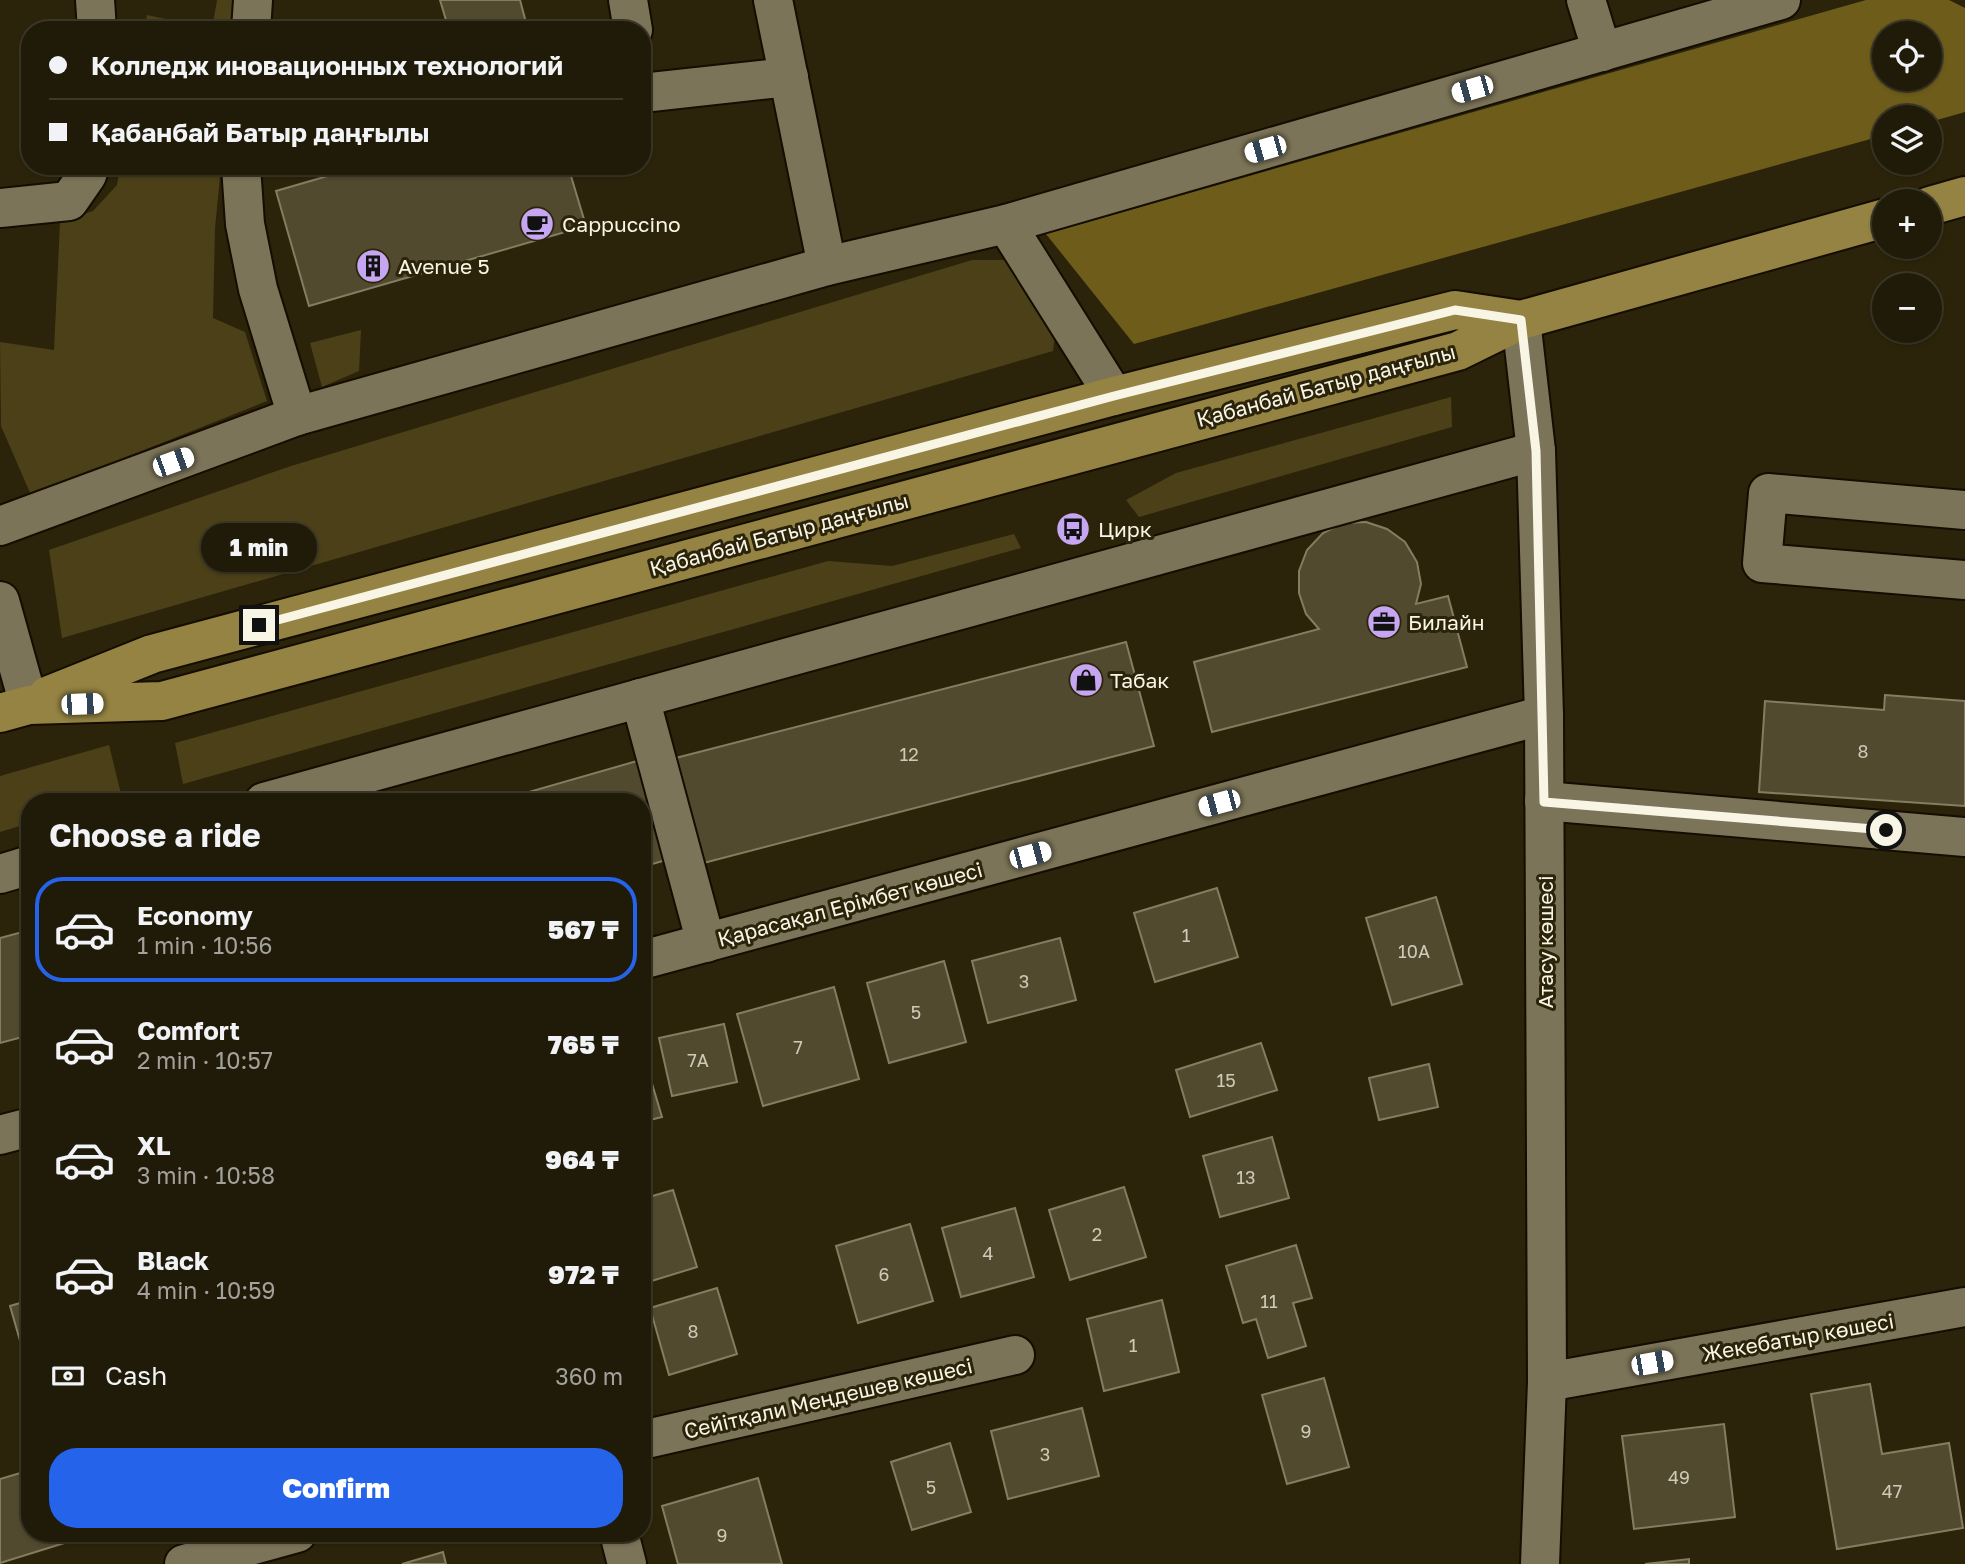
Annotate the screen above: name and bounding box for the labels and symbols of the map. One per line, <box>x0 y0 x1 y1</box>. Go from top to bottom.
car <box>1449 73 1496 105</box>
car <box>1242 133 1289 165</box>
cafe icon: Cappuccino <box>518 205 556 243</box>
place label: Cappuccino <box>562 211 681 237</box>
building icon: Avenue 5 <box>354 247 392 285</box>
place label: Avenue 5 <box>398 253 490 279</box>
street label: Қабанбай Батыр даңғылы <box>1194 338 1458 432</box>
car <box>150 445 197 479</box>
street label: Қабанбай Батыр даңғылы <box>647 487 911 581</box>
bus stop icon: Цирк <box>1054 510 1092 548</box>
place label: Цирк <box>1098 516 1152 542</box>
callout: 1 min <box>201 524 317 572</box>
office icon: Билайн <box>1365 603 1403 641</box>
route end <box>243 609 275 641</box>
place label: Билайн <box>1408 609 1485 635</box>
shop icon: Табак <box>1067 661 1105 699</box>
place label: Табак <box>1110 667 1169 693</box>
car <box>61 693 104 715</box>
house number: 8 <box>1858 740 1868 762</box>
house number: 12 <box>899 743 919 765</box>
car <box>1196 787 1243 819</box>
route start <box>1870 814 1902 846</box>
car <box>1007 839 1054 871</box>
street label: Қарасақал Ерімбет көшесі <box>715 856 985 952</box>
street label: Атасу көшесі <box>1532 875 1558 1009</box>
house number: 1 <box>1182 924 1191 946</box>
house number: 10А <box>1398 940 1430 962</box>
house number: 3 <box>1019 970 1029 992</box>
house number: 5 <box>911 1001 921 1023</box>
house number: 7 <box>793 1036 803 1058</box>
house number: 7А <box>687 1049 709 1071</box>
house number: 15 <box>1216 1069 1236 1091</box>
house number: 13 <box>1236 1166 1256 1188</box>
house number: 2 <box>1092 1223 1102 1245</box>
house number: 4 <box>983 1242 994 1264</box>
house number: 6 <box>879 1263 889 1285</box>
house number: 11 <box>1260 1290 1278 1312</box>
street label: Жекебатыр көшесі <box>1700 1307 1896 1367</box>
house number: 8 <box>688 1320 698 1342</box>
house number: 1 <box>1129 1334 1138 1356</box>
car <box>1630 1349 1675 1377</box>
street label: Сейітқали Меңдешев көшесі <box>681 1352 975 1444</box>
house number: 9 <box>1301 1420 1311 1442</box>
house number: 3 <box>1040 1443 1050 1465</box>
house number: 49 <box>1668 1466 1690 1488</box>
house number: 5 <box>926 1476 936 1498</box>
house number: 47 <box>1882 1480 1902 1502</box>
house number: 9 <box>717 1524 727 1546</box>

